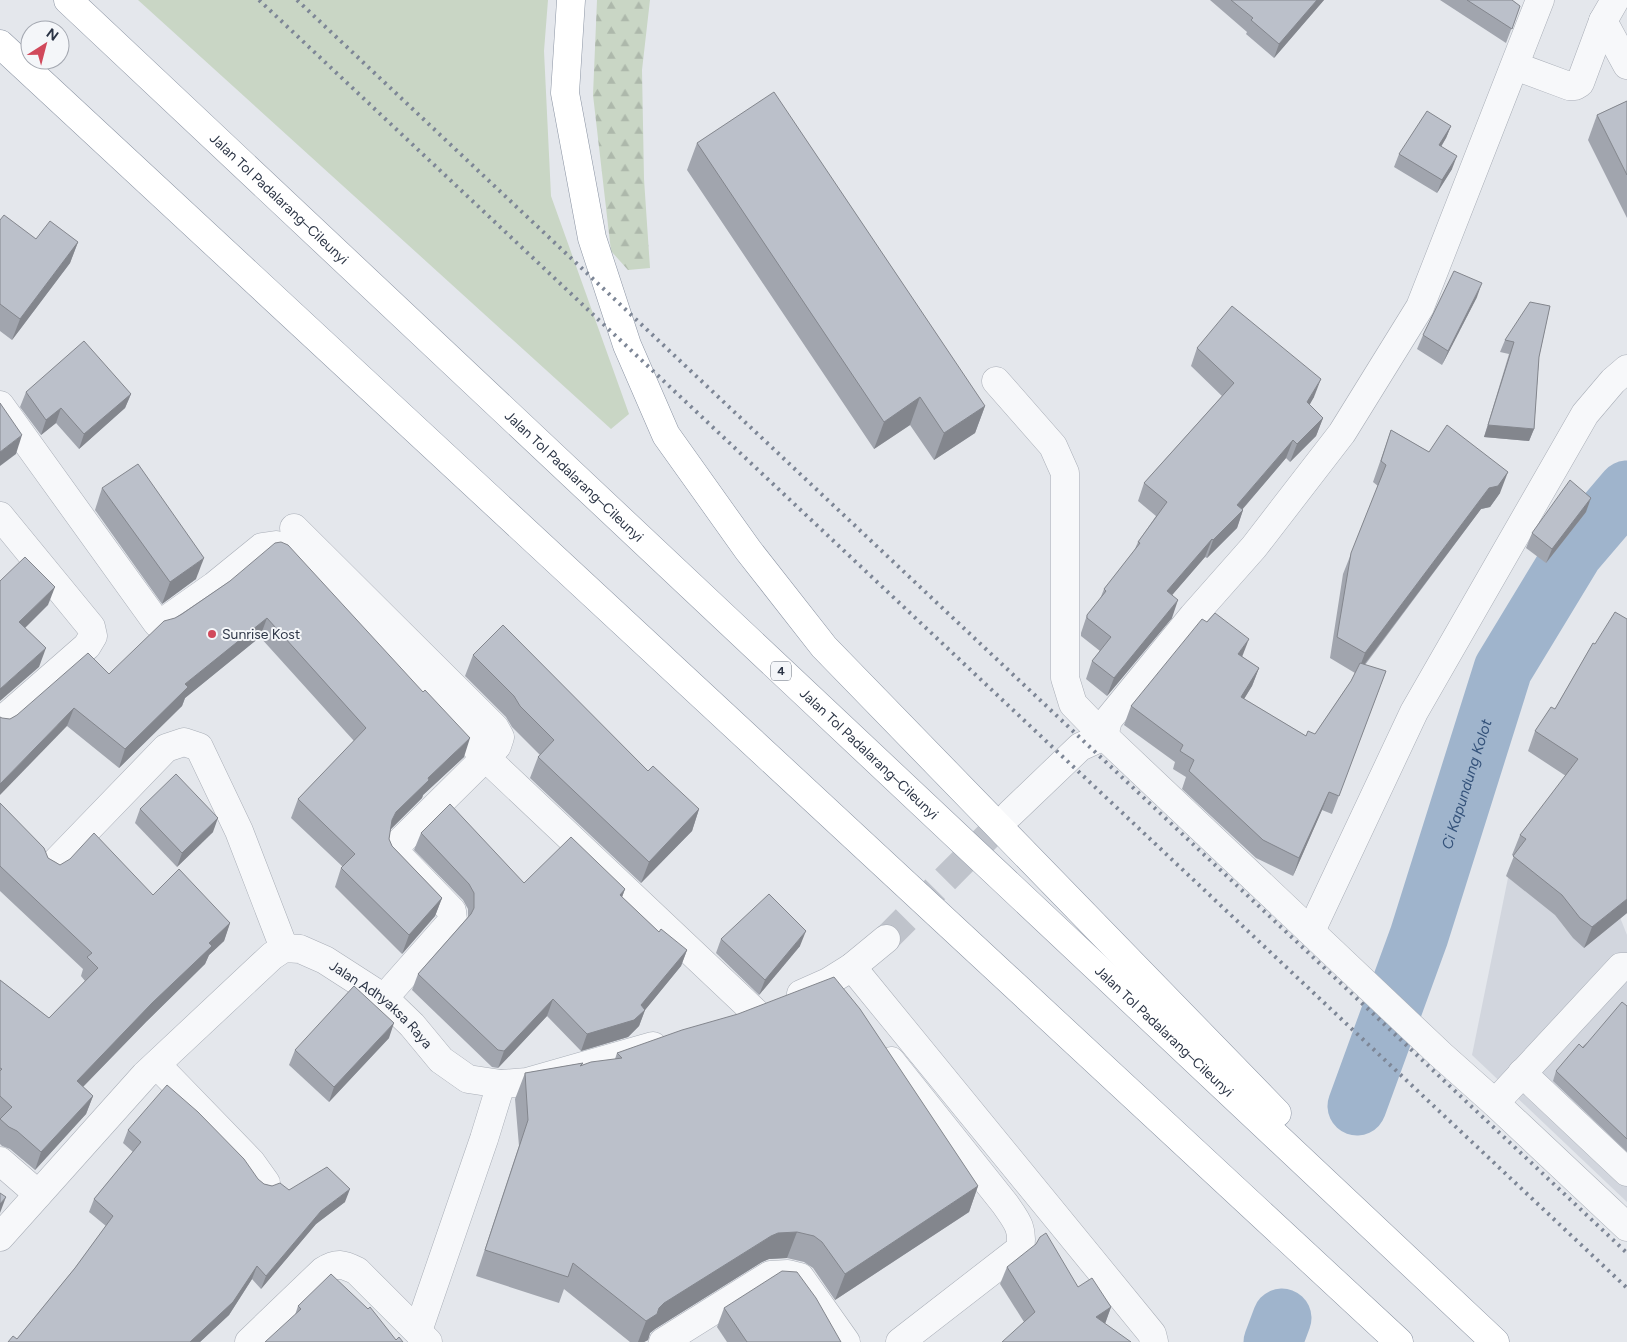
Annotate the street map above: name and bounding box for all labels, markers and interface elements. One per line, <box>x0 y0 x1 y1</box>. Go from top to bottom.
north arrow <box>20 20 70 70</box>
text: N <box>43 25 62 45</box>
street label: Jalan Tol Padalarang–Cileunyi <box>206 129 352 268</box>
street label: Jalan Tol Padalarang–Cileunyi <box>501 407 647 545</box>
place label: Sunrise Kost <box>222 626 300 643</box>
marker: Sunrise Kost <box>206 628 218 640</box>
road number: 4 <box>771 661 791 680</box>
street label: Jalan Tol Padalarang–Cileunyi <box>796 684 942 823</box>
water label: Ci Kapundung Kolot <box>1438 717 1496 851</box>
street label: Jalan Adhyaksa Raya <box>326 957 436 1052</box>
street label: Jalan Tol Padalarang–Cileunyi <box>1091 962 1237 1100</box>

